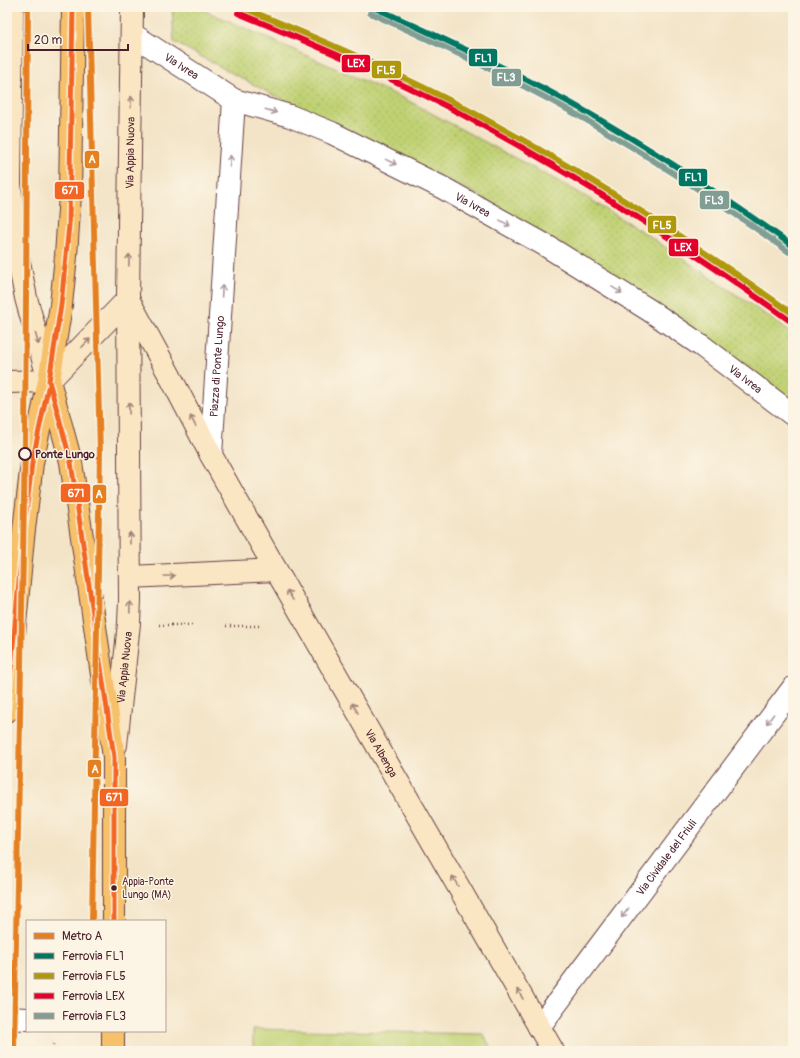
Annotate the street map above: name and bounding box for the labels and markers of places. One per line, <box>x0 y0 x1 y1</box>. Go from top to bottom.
marker: Ponte Lungo <box>18 447 32 461</box>
place label: Ponte Lungo <box>35 448 95 461</box>
place label: Appia-Ponte Lungo (MA) <box>122 876 174 901</box>
marker: Appia-Ponte Lungo (MA) <box>109 883 119 893</box>

